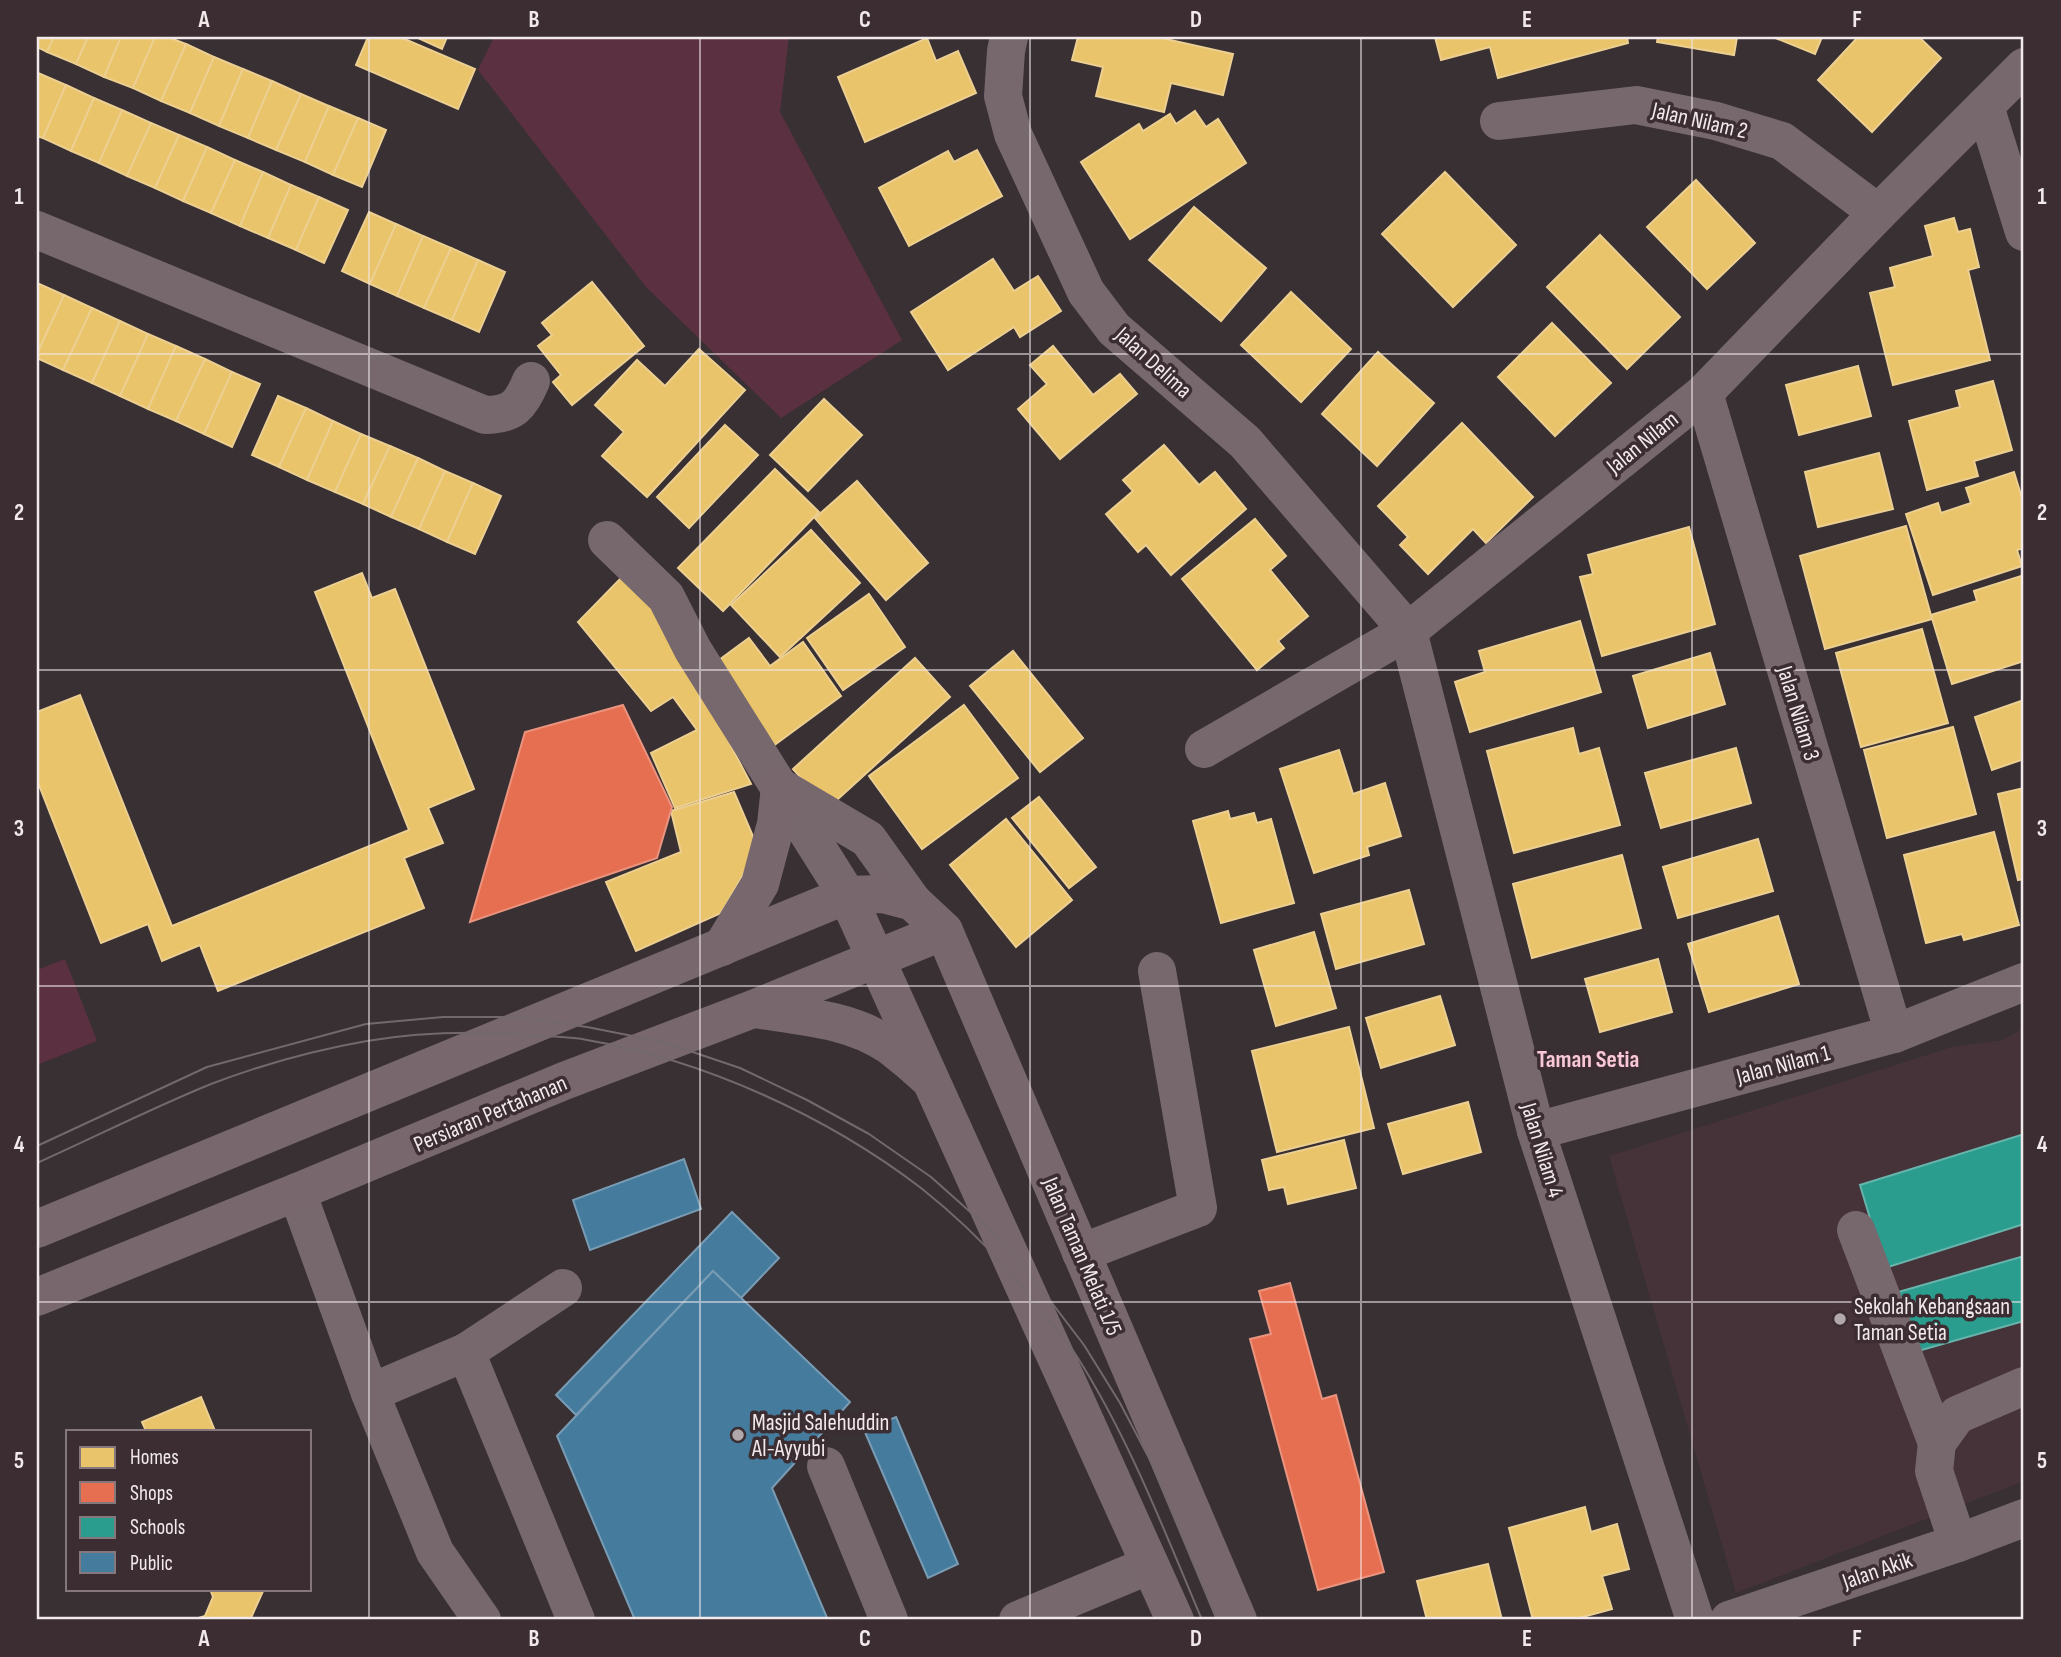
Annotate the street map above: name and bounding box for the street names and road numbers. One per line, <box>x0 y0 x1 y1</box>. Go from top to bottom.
street label: Jalan Nilam 2 <box>1648 96 1750 146</box>
street label: Jalan Delima <box>1109 320 1197 404</box>
street label: Jalan Nilam <box>1600 405 1684 481</box>
street label: Jalan Nilam 3 <box>1770 662 1826 764</box>
street label: Jalan Nilam 1 <box>1732 1039 1833 1091</box>
street label: Persiaran Pertahanan <box>409 1069 571 1159</box>
street label: Jalan Nilam 4 <box>1514 1099 1570 1201</box>
street label: Jalan Taman Melati 1/5 <box>1036 1172 1128 1340</box>
street label: Jalan Akik <box>1838 1546 1916 1596</box>

